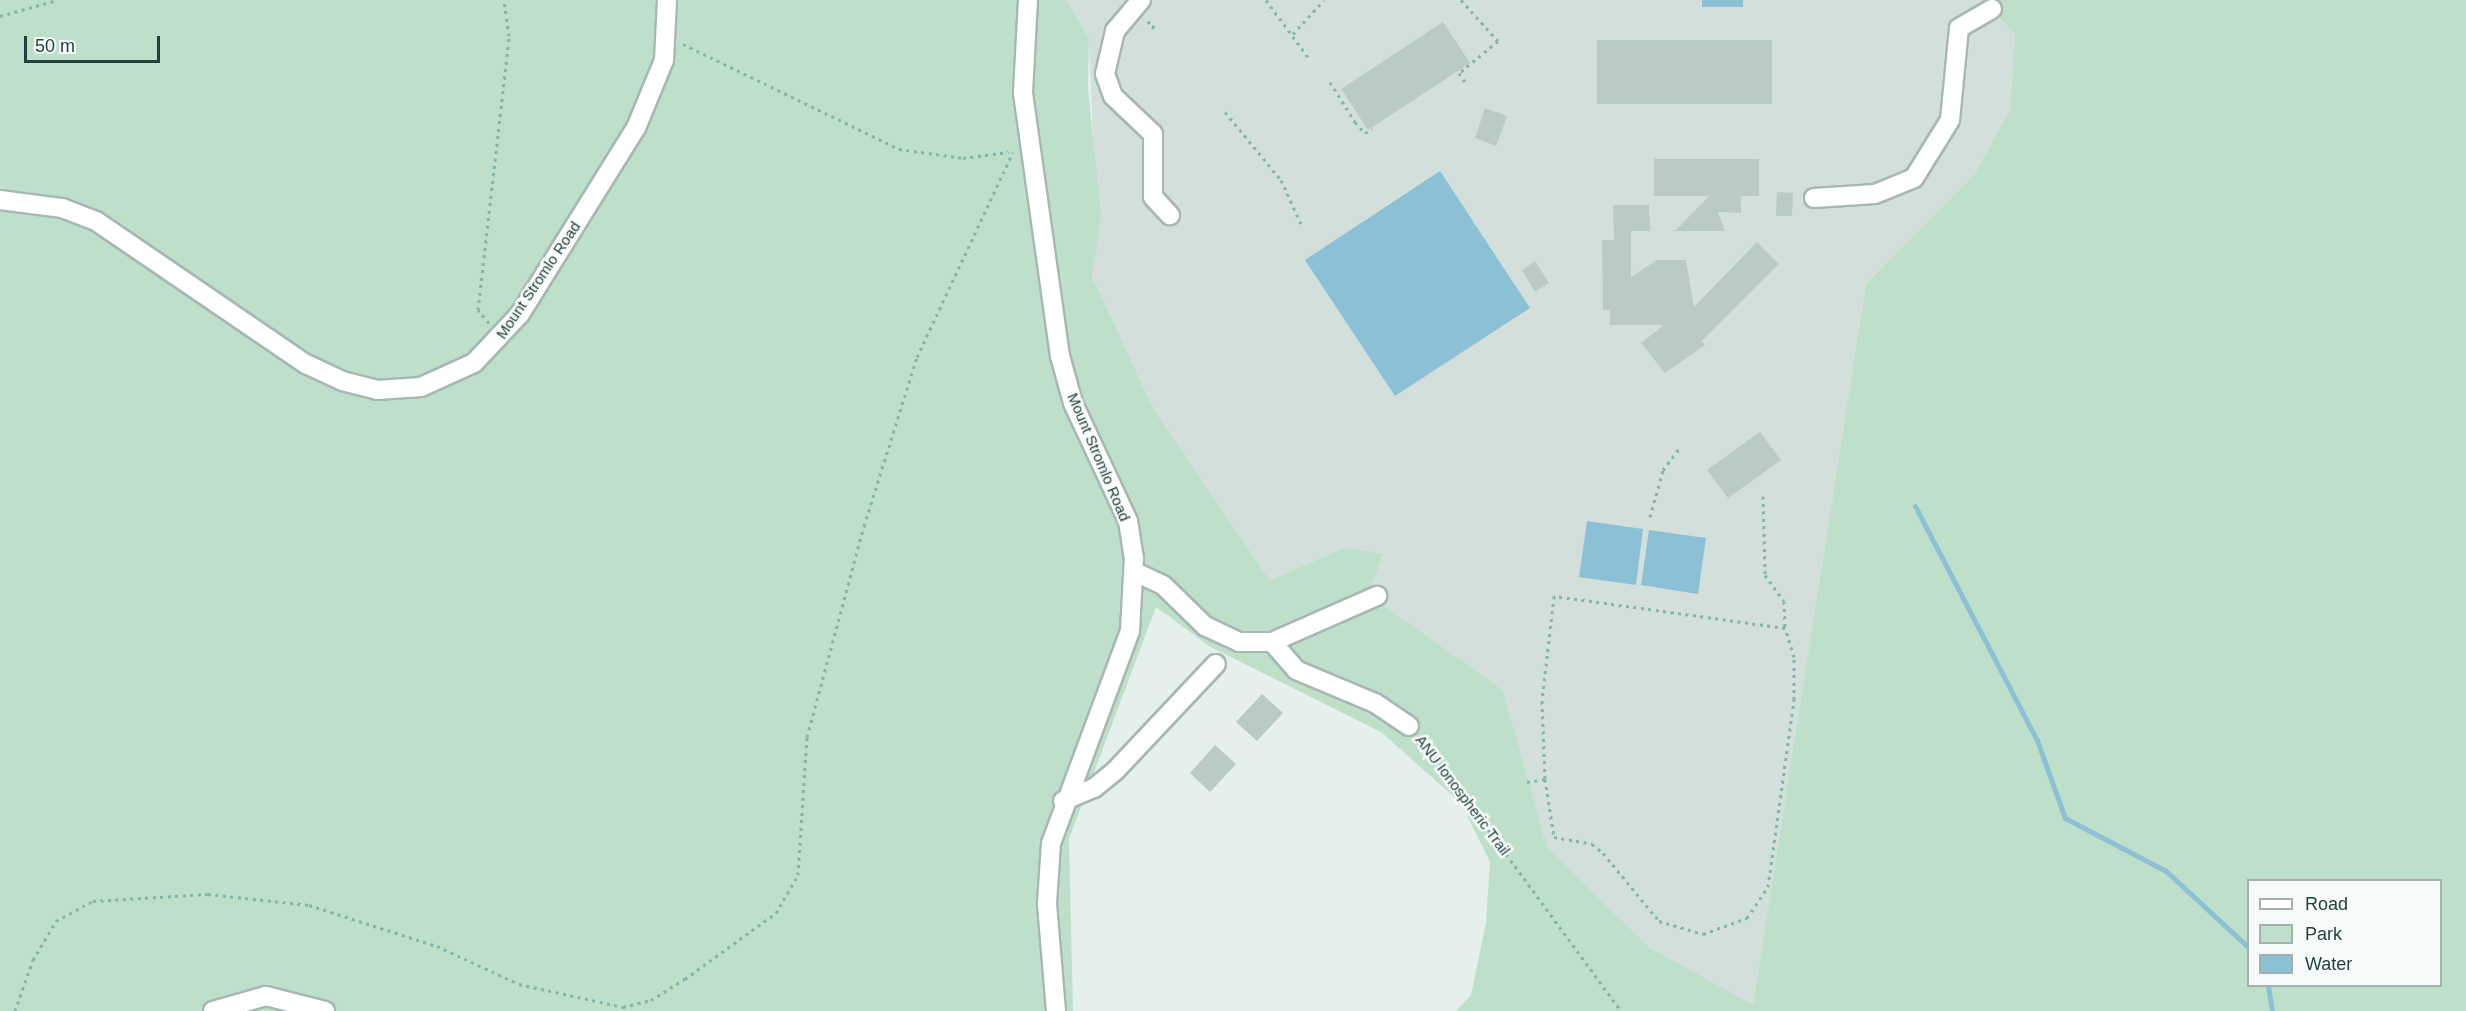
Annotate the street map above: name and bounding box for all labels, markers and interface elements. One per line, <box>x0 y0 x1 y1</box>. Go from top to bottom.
scale bar <box>27 24 164 62</box>
text: 50 m <box>35 36 75 56</box>
street label: Mount Stromlo Road <box>492 218 584 342</box>
street label: Mount Stromlo Road <box>1064 390 1134 524</box>
street label: ANU Ionospheric Trail <box>1412 731 1514 859</box>
legend <box>2247 879 2442 987</box>
text: Road <box>2305 894 2348 914</box>
text: Park <box>2305 924 2342 944</box>
text: Water <box>2305 954 2352 974</box>

